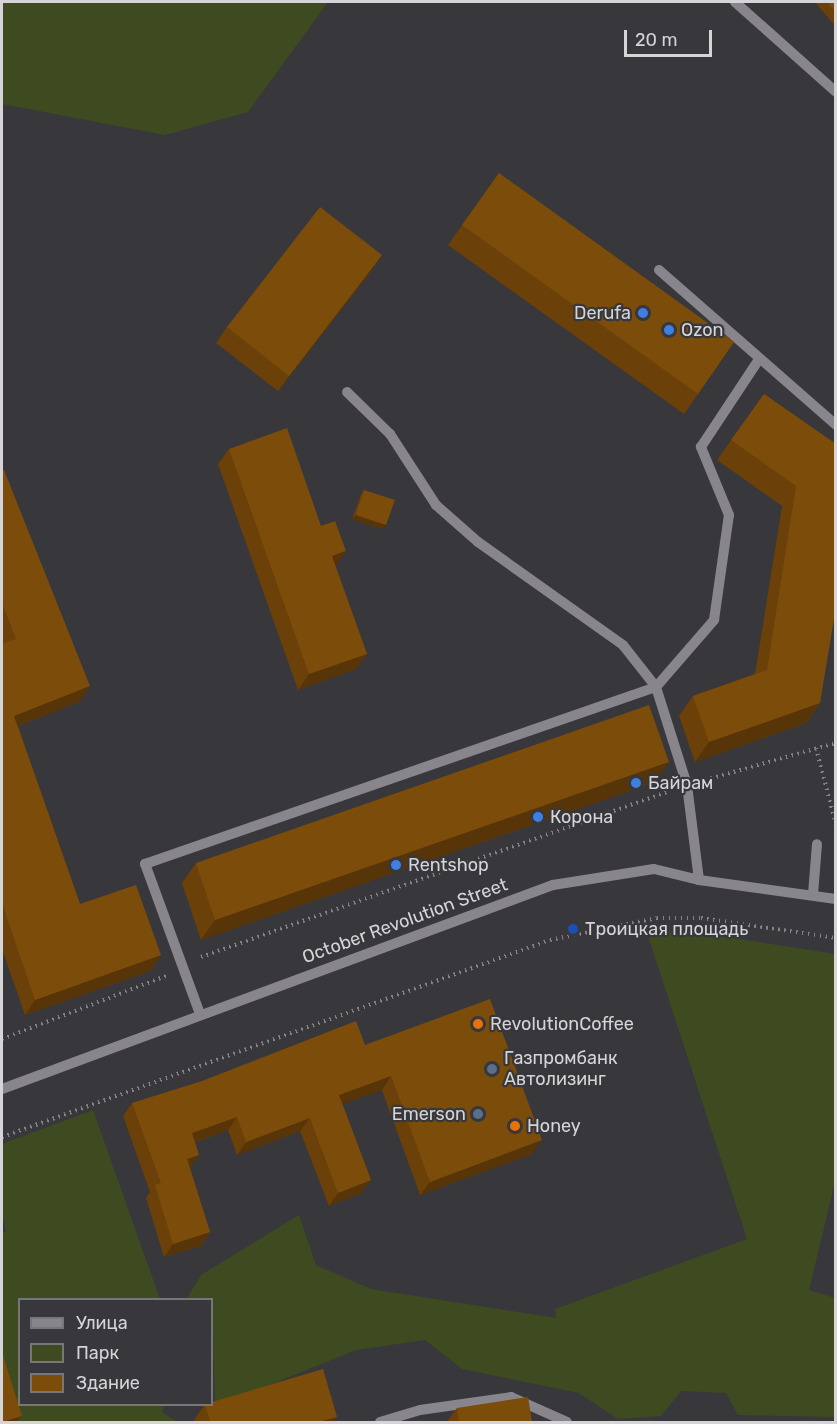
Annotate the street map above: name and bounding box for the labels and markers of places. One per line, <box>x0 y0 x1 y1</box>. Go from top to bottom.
place label: Derufa <box>574 302 631 324</box>
marker: Derufa <box>636 306 650 320</box>
place label: Ozon <box>681 319 723 341</box>
marker: Ozon <box>662 323 676 337</box>
place label: Байрам <box>648 772 713 794</box>
marker: Байрам <box>629 776 643 790</box>
place label: Корона <box>550 806 613 828</box>
marker: Корона <box>531 810 545 824</box>
place label: Rentshop <box>408 854 489 876</box>
marker: Rentshop <box>389 858 403 872</box>
place label: Троицкая площадь <box>585 918 748 940</box>
marker: Троицкая площадь <box>566 922 580 936</box>
place label: RevolutionCoffee <box>490 1013 634 1035</box>
marker: RevolutionCoffee <box>471 1017 485 1031</box>
place label: Газпромбанк Автолизинг <box>504 1048 618 1090</box>
marker: Газпромбанк Автолизинг <box>485 1062 499 1076</box>
place label: Emerson <box>392 1103 466 1125</box>
marker: Emerson <box>471 1107 485 1121</box>
place label: Honey <box>527 1115 581 1137</box>
marker: Honey <box>508 1119 522 1133</box>

